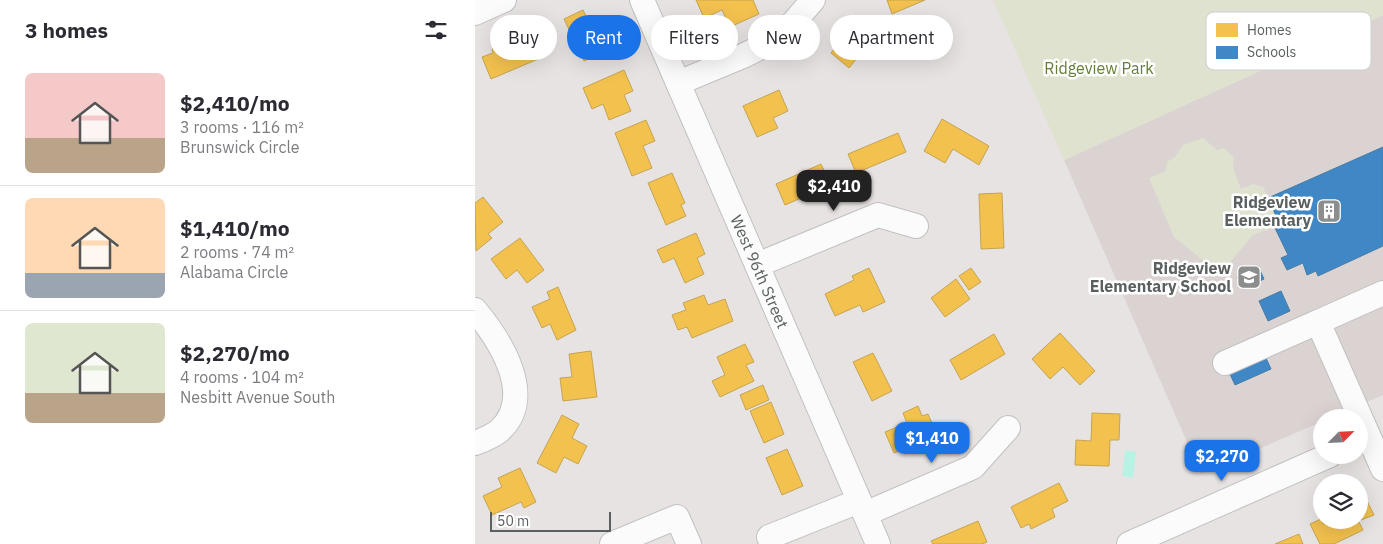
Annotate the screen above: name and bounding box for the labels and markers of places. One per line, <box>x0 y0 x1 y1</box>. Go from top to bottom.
pin: $2,410 <box>793 170 875 212</box>
place label: Ridgeview Elementary <box>1224 192 1312 230</box>
building icon: Ridgeview Elementary <box>1316 198 1342 224</box>
place label: Ridgeview Elementary School <box>1090 258 1232 296</box>
school or university icon: Ridgeview Elementary School <box>1236 264 1262 290</box>
pin: $1,410 <box>891 422 973 464</box>
pin: $2,270 <box>1181 440 1263 482</box>

